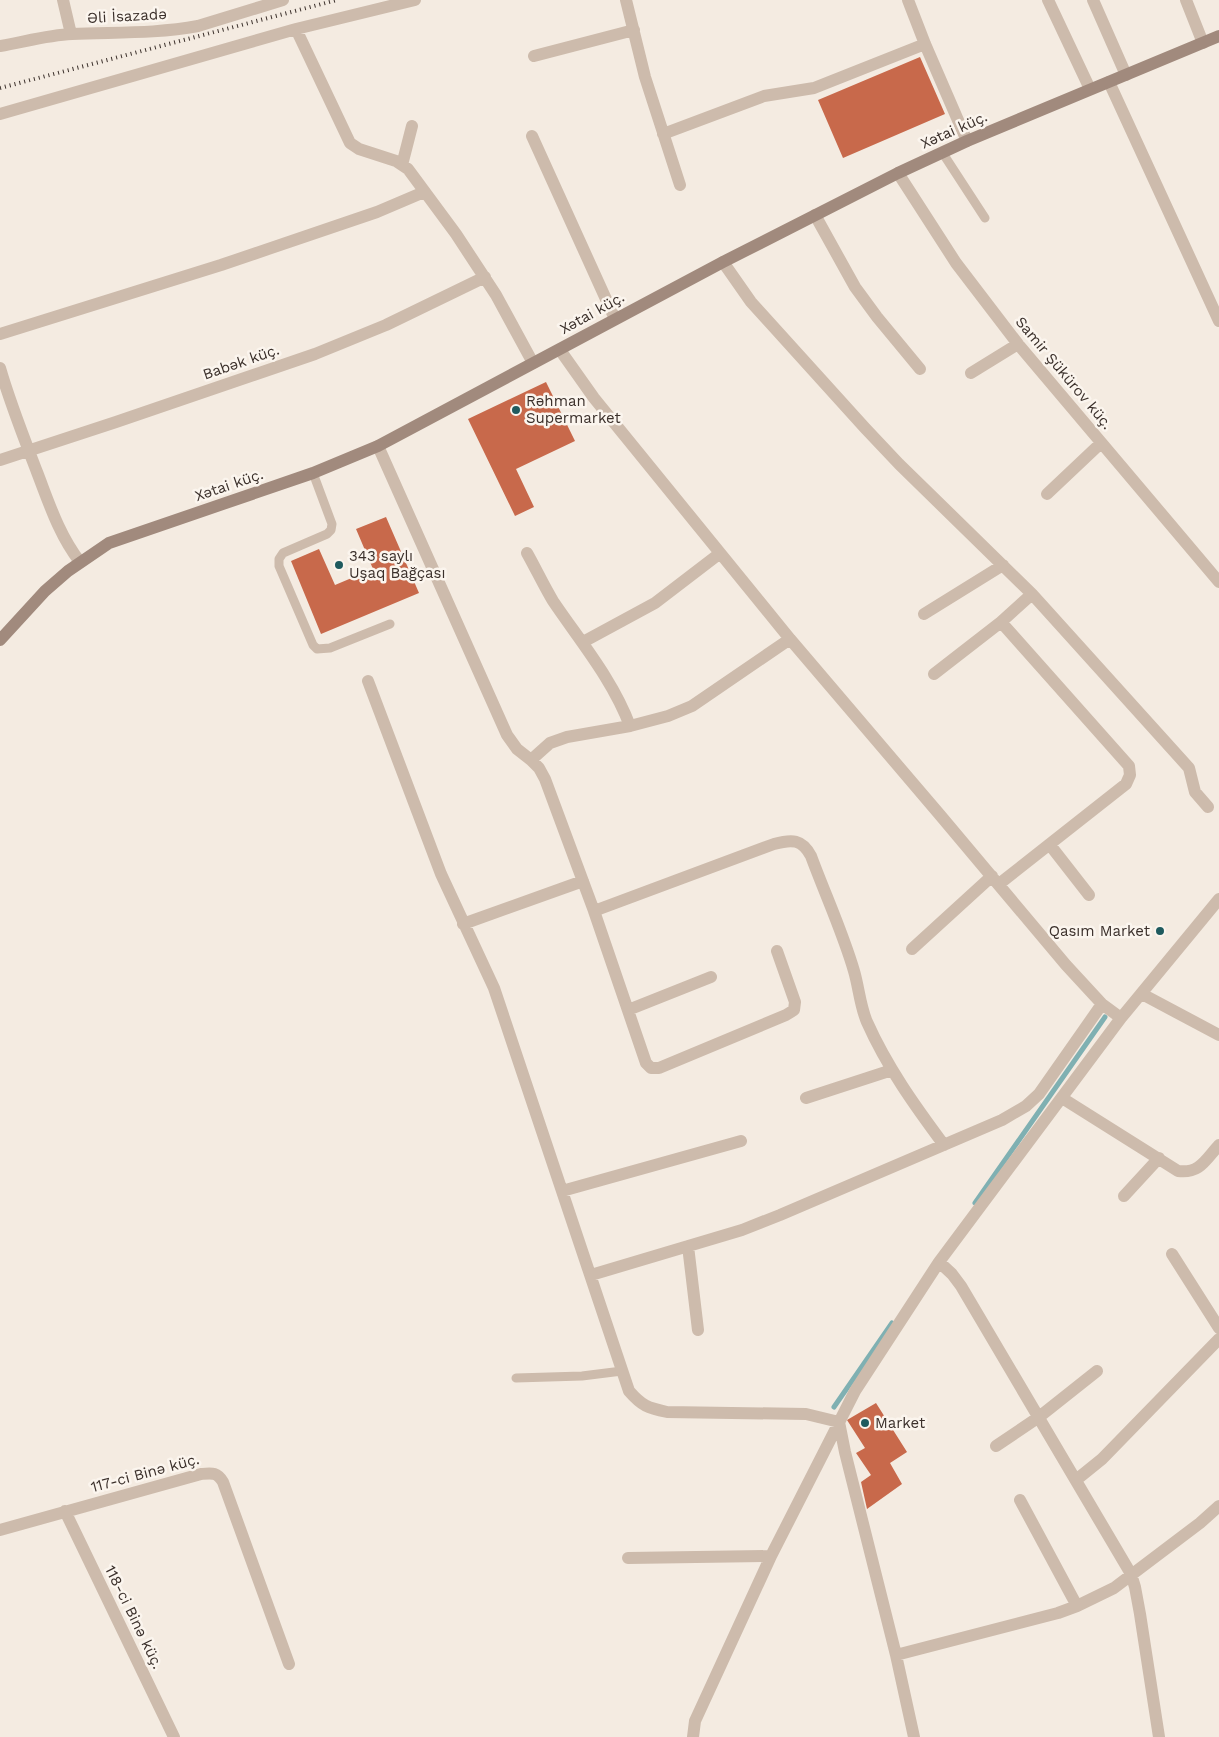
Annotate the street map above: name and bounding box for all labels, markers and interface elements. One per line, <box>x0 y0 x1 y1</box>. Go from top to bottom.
street label: Əli İsazadə <box>87 5 167 27</box>
street label: Xətai küç. <box>918 107 990 153</box>
street label: Xətai küç. <box>557 288 627 338</box>
street label: Samir Şükürov küç. <box>1012 313 1116 433</box>
street label: Babək küç. <box>200 341 282 383</box>
place label: Rəhman Supermarket <box>526 392 622 427</box>
marker: Rəhman Supermarket <box>510 404 522 416</box>
street label: Xətai küç. <box>193 465 265 505</box>
place label: 343 saylı Uşaq Bağçası <box>349 547 445 582</box>
marker: 343 saylı Uşaq Bağçası <box>333 559 345 571</box>
place label: Qasım Market <box>1049 922 1151 940</box>
marker: Qasım Market <box>1154 925 1166 937</box>
place label: Market <box>875 1414 926 1432</box>
marker: Market <box>859 1417 871 1429</box>
street label: 117-ci Binə küç. <box>89 1450 201 1496</box>
street label: 118-ci Binə küç. <box>101 1562 167 1672</box>

